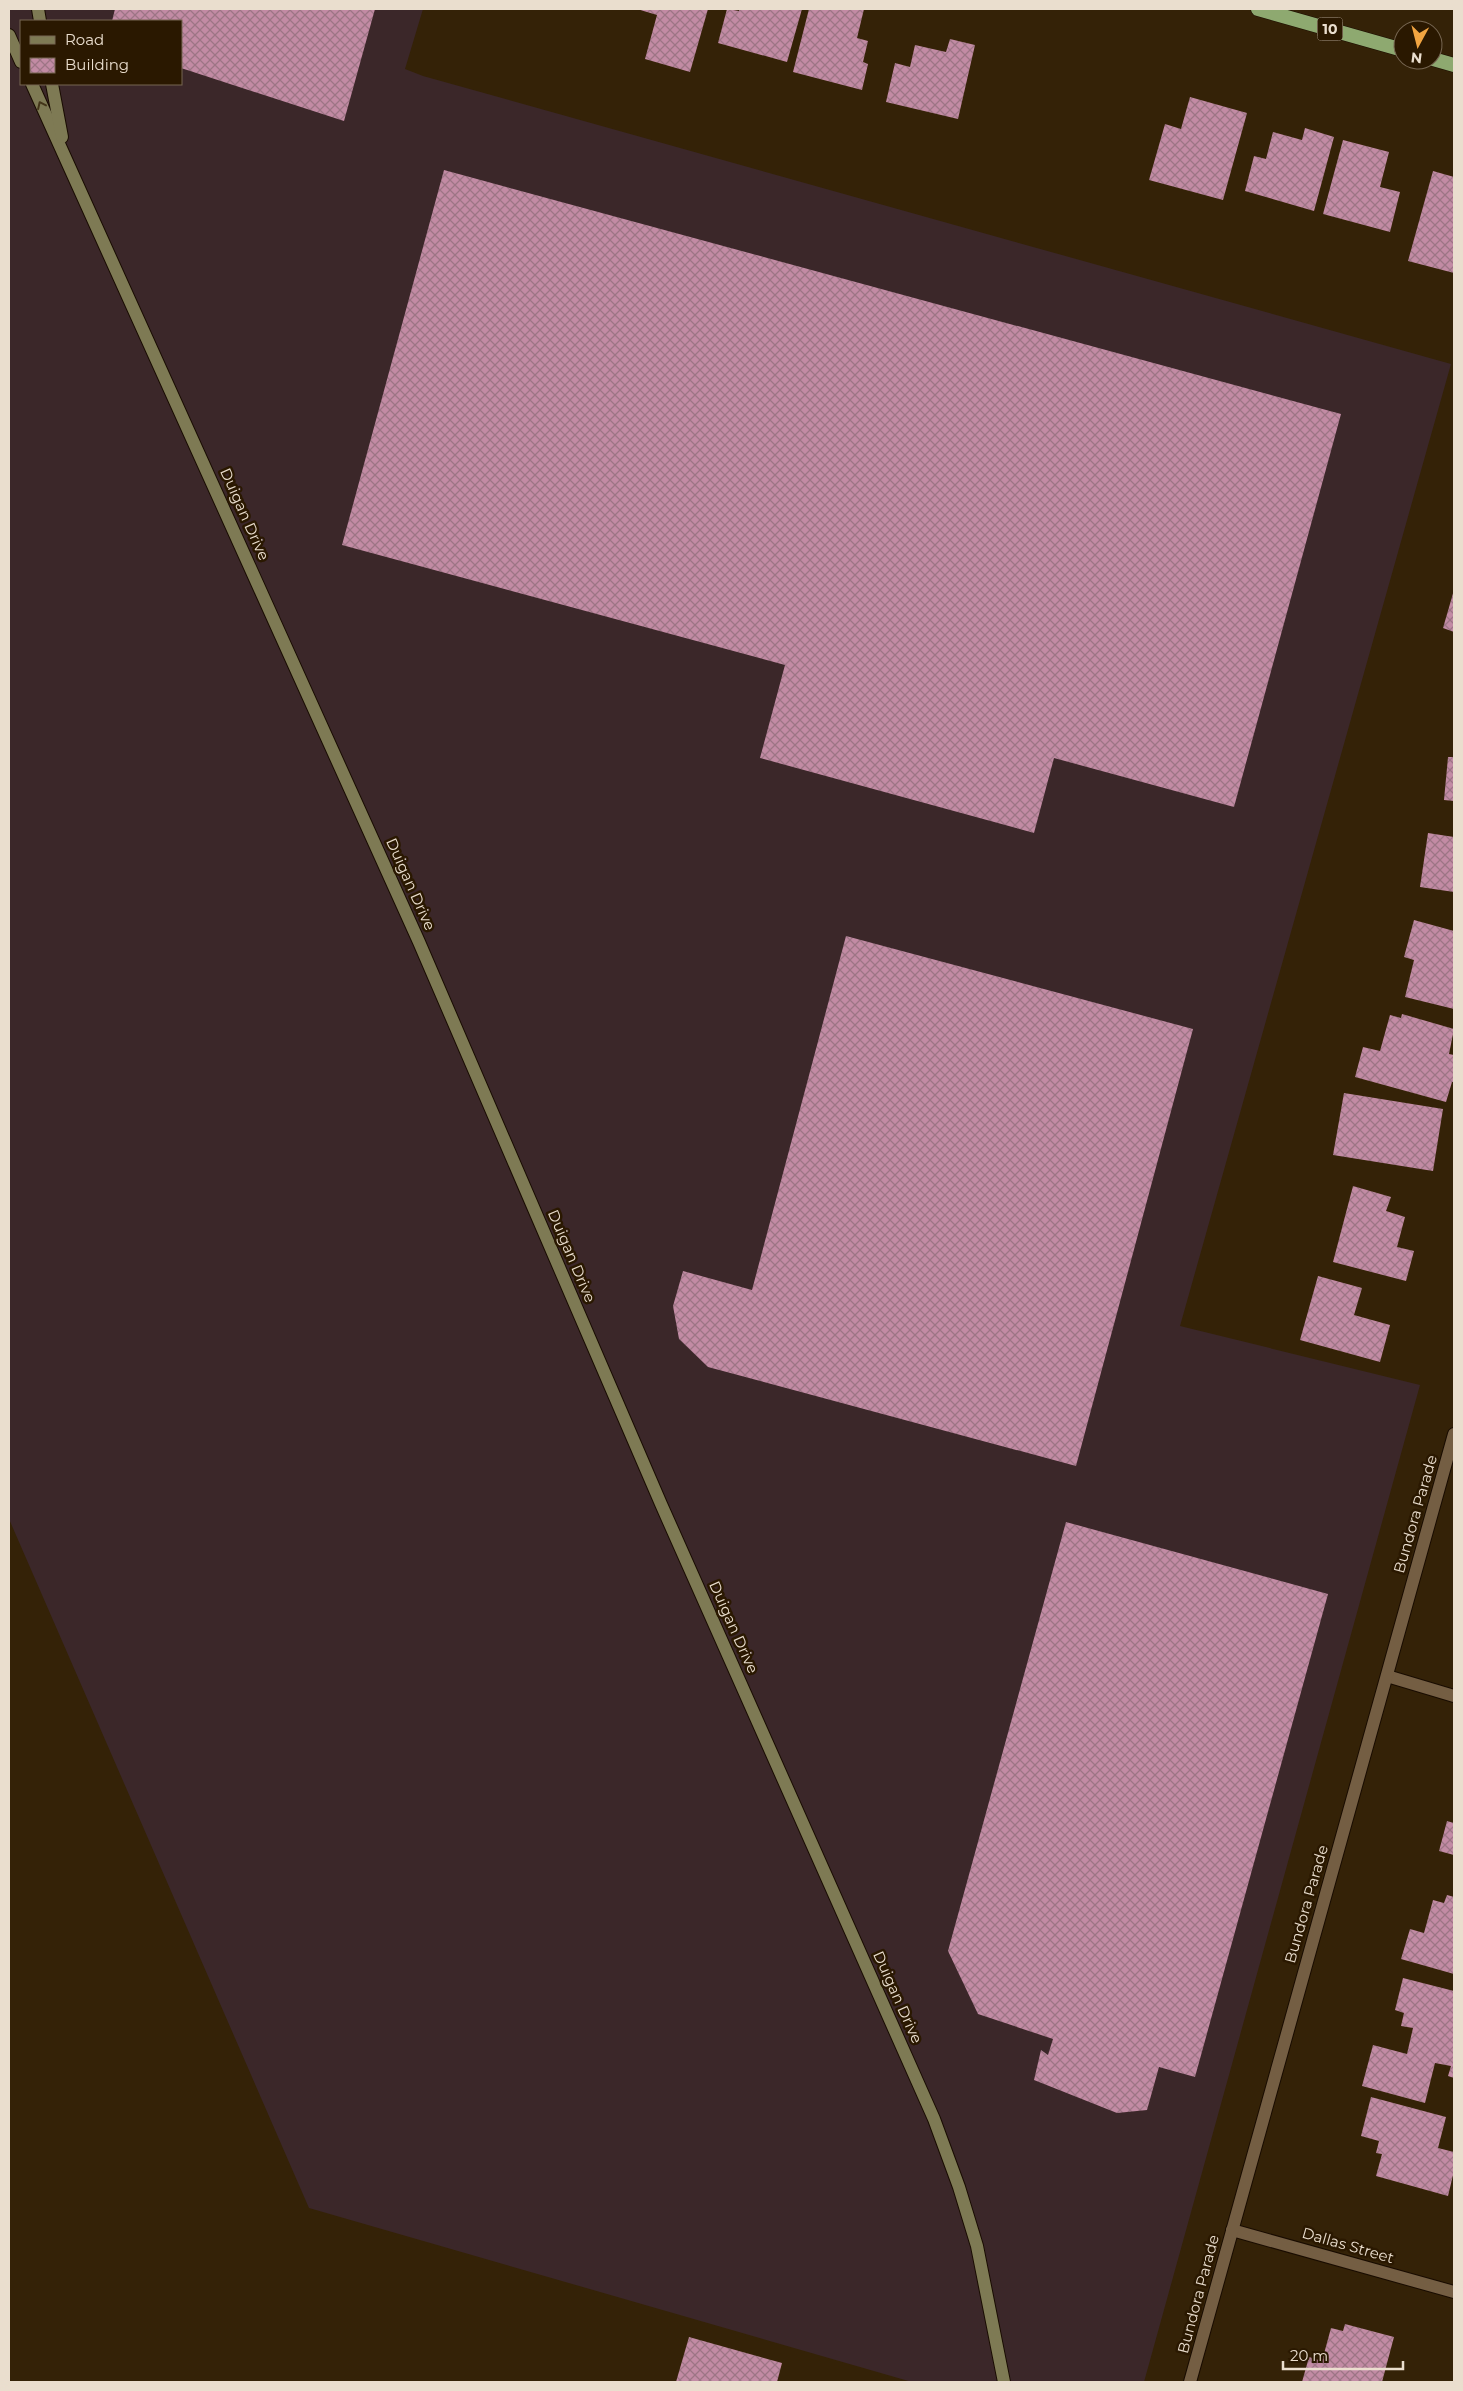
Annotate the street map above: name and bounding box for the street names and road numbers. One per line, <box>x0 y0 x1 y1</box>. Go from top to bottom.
road number: 10 <box>1318 18 1342 40</box>
street label: Duigan Drive <box>216 465 274 563</box>
street label: Duigan Drive <box>382 835 440 933</box>
street label: Duigan Drive <box>544 1207 600 1305</box>
street label: Bundora Parade <box>1389 1453 1441 1575</box>
street label: Duigan Drive <box>705 1578 763 1676</box>
street label: Bundora Parade <box>1280 1843 1332 1965</box>
street label: Duigan Drive <box>869 1948 927 2046</box>
street label: Dallas Street <box>1300 2223 1396 2267</box>
street label: Bundora Parade <box>1173 2233 1223 2355</box>

